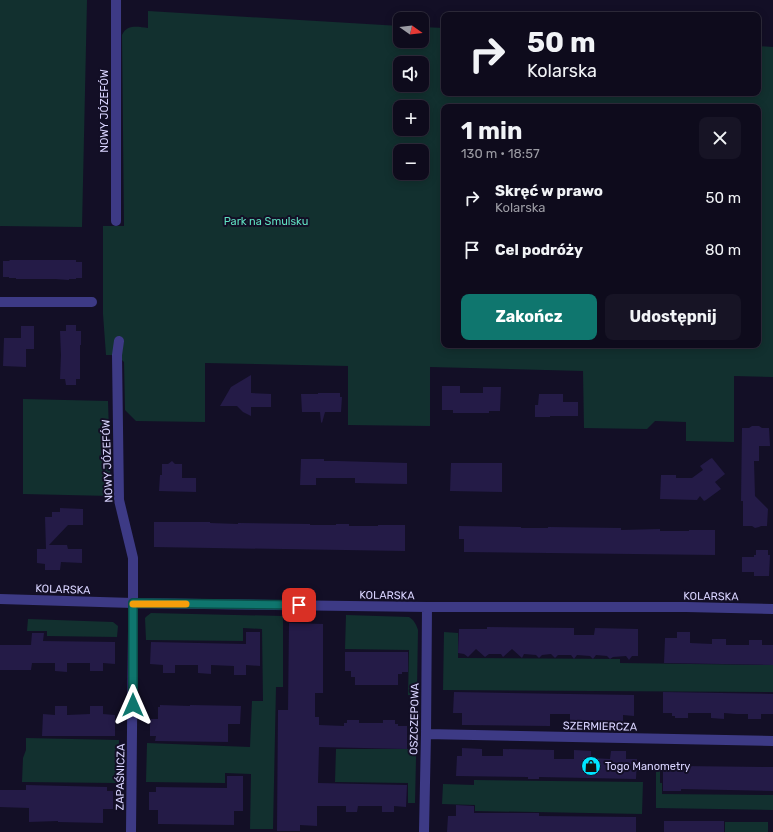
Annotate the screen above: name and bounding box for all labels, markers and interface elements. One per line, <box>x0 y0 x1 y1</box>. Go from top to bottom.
north arrow <box>393 12 429 48</box>
map controls <box>393 12 429 180</box>
text: 50 m <box>527 26 596 59</box>
icon: right <box>461 28 513 80</box>
button: sound <box>393 56 429 92</box>
text: Kolarska <box>527 60 597 82</box>
street label: NOWY JÓZEFÓW <box>98 69 111 153</box>
button: + <box>393 100 429 136</box>
text: 1 min <box>461 117 522 145</box>
button: close <box>699 117 741 159</box>
button: − <box>393 144 429 180</box>
text: 130 m · 18:57 <box>461 146 540 161</box>
text: Skręć w prawo <box>495 182 603 200</box>
icon: right <box>461 187 483 209</box>
text: 50 m <box>706 189 741 207</box>
text: Kolarska <box>495 200 546 215</box>
park label: Park na Smulsku <box>224 215 308 228</box>
icon: arrive <box>461 239 483 261</box>
text: Cel podróży <box>495 241 583 259</box>
text: 80 m <box>705 241 741 259</box>
button: Zakończ <box>461 294 597 340</box>
button: Udostępnij <box>605 294 741 340</box>
street label: NOWY JÓZEFÓW <box>100 419 115 503</box>
street label: KOLARSKA <box>35 582 91 597</box>
pin <box>282 588 316 622</box>
street label: KOLARSKA <box>359 589 415 602</box>
street label: KOLARSKA <box>683 590 739 603</box>
icon: arrive <box>288 594 310 616</box>
street label: OSZCZEPOWA <box>407 682 422 755</box>
position arrow <box>112 684 154 726</box>
street label: SZERMIERCZA <box>563 719 638 734</box>
street label: ZAPAŚNICZA <box>113 743 128 810</box>
shop icon: Togo Manometry <box>580 755 602 777</box>
place label: Togo Manometry <box>605 760 690 773</box>

